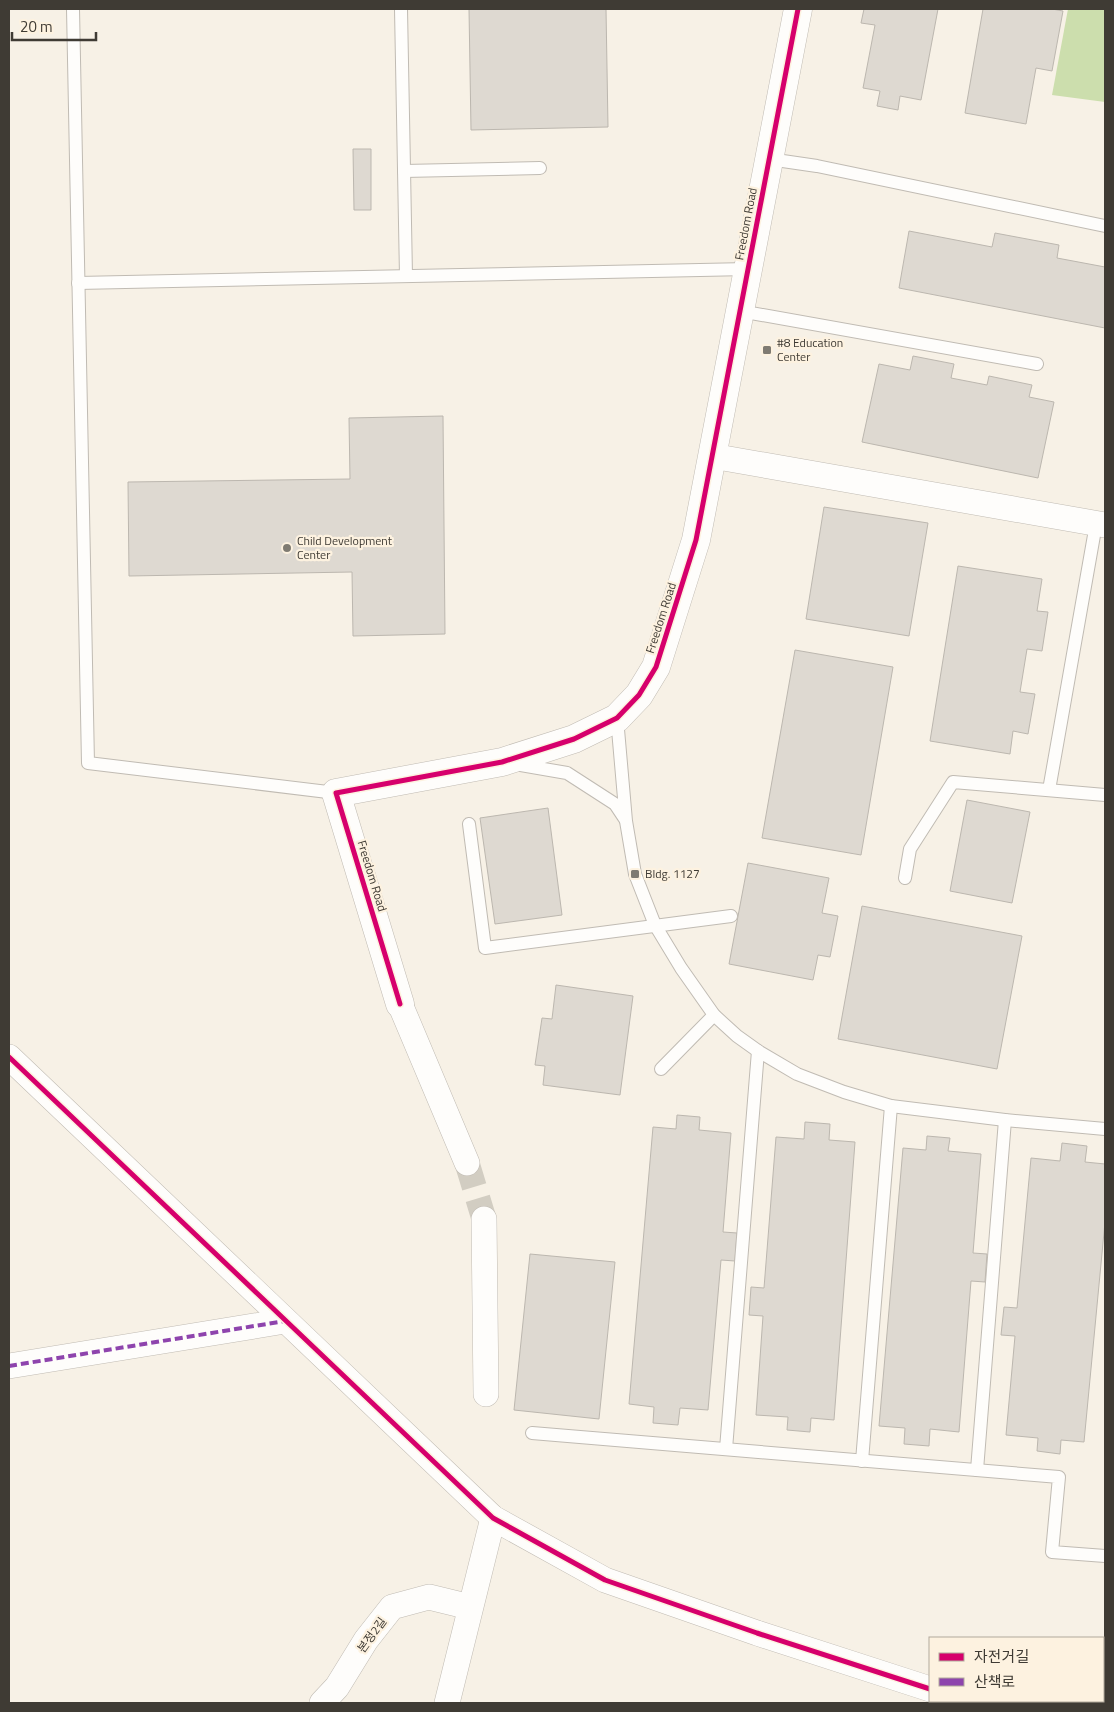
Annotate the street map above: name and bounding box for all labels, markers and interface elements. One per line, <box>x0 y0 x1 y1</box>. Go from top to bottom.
scale bar <box>12 10 96 42</box>
text: 20 m <box>20 15 53 38</box>
street label: Freedom Road <box>729 186 762 262</box>
place label: #8 Education Center <box>777 333 843 366</box>
marker: #8 Education Center <box>761 344 773 356</box>
place label: Child Development Center <box>297 531 393 564</box>
marker: Child Development Center <box>281 542 293 554</box>
street label: Freedom Road <box>640 580 681 656</box>
street label: Freedom Road <box>353 838 392 914</box>
place label: Bldg. 1127 <box>645 864 700 883</box>
marker: Bldg. 1127 <box>629 868 641 880</box>
street label: 본정2길 <box>352 1613 391 1656</box>
legend <box>929 1637 1104 1702</box>
text: 자전거길 <box>974 1645 1029 1668</box>
text: 산책로 <box>974 1670 1015 1693</box>

